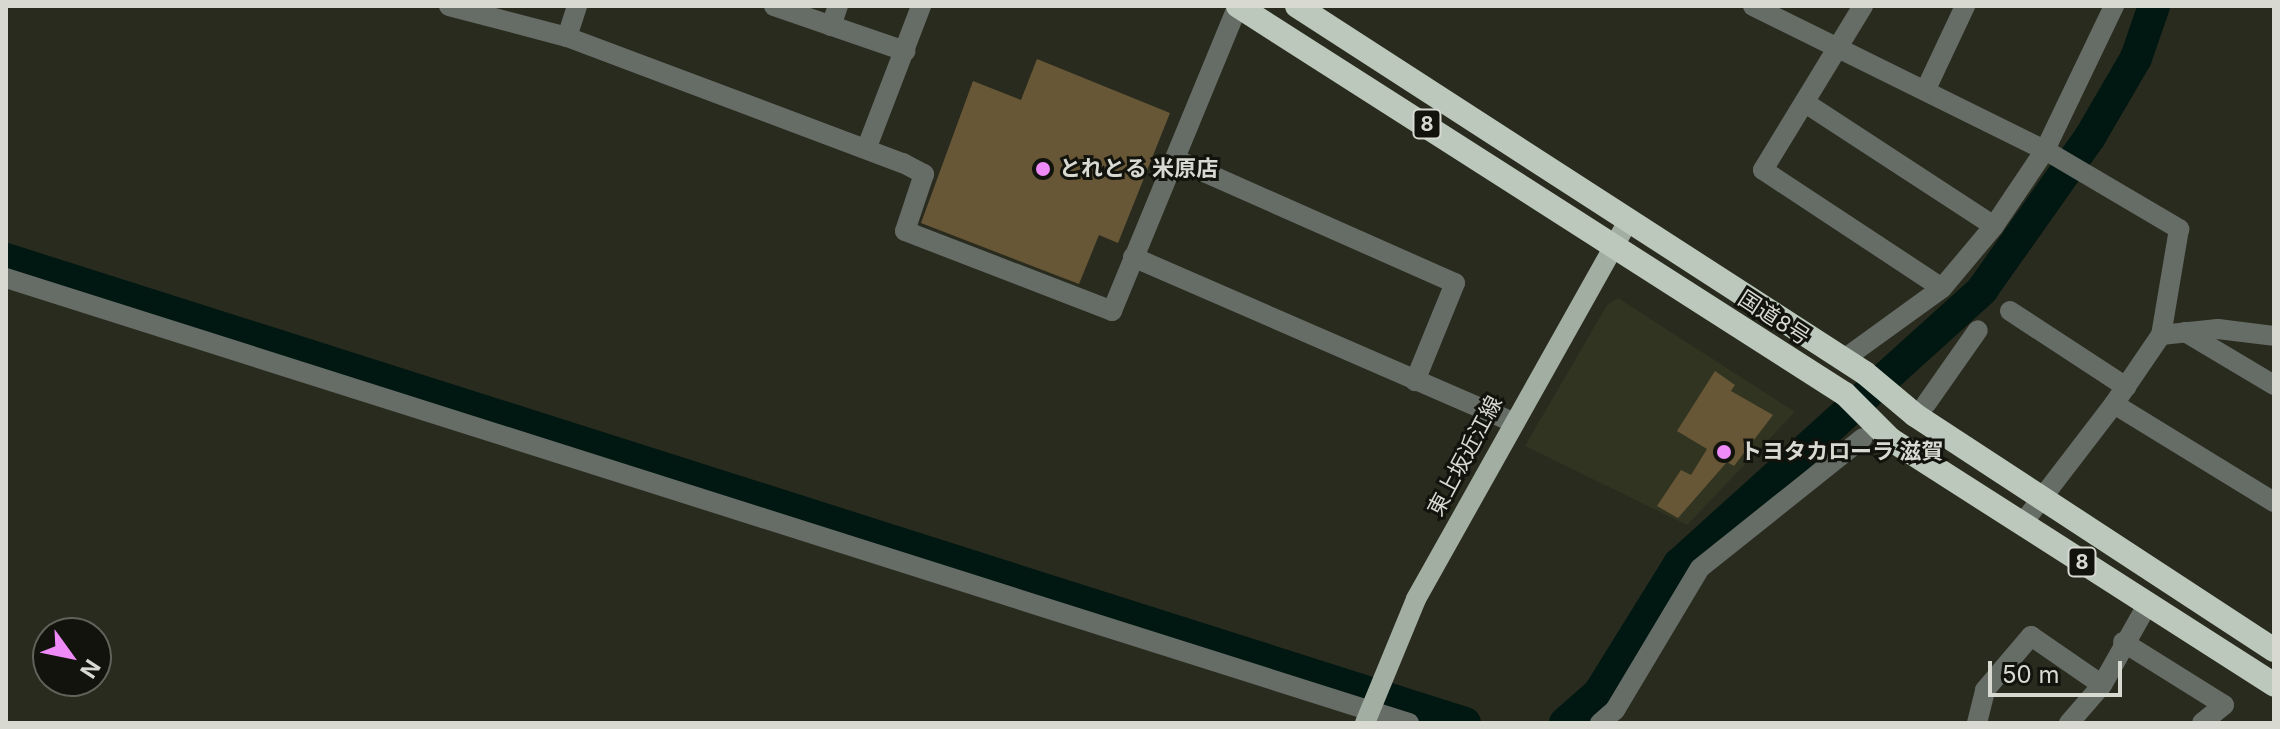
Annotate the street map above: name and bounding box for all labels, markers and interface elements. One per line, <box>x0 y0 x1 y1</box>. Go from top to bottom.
road number: 8 <box>1411 108 1443 140</box>
place label: とれとる 米原店 <box>1059 156 1218 182</box>
marker: とれとる 米原店 <box>1034 160 1052 178</box>
street label: 国道8号 <box>1733 285 1815 351</box>
street label: 東上坂近江線 <box>1422 392 1508 520</box>
place label: トヨタカローラ 滋賀 <box>1740 439 1943 465</box>
marker: トヨタカローラ 滋賀 <box>1715 443 1733 461</box>
road number: 8 <box>2066 546 2098 578</box>
north arrow <box>32 617 112 697</box>
scale bar <box>1992 645 2126 695</box>
text: N <box>75 655 106 683</box>
text: 50 m <box>2002 660 2060 689</box>

